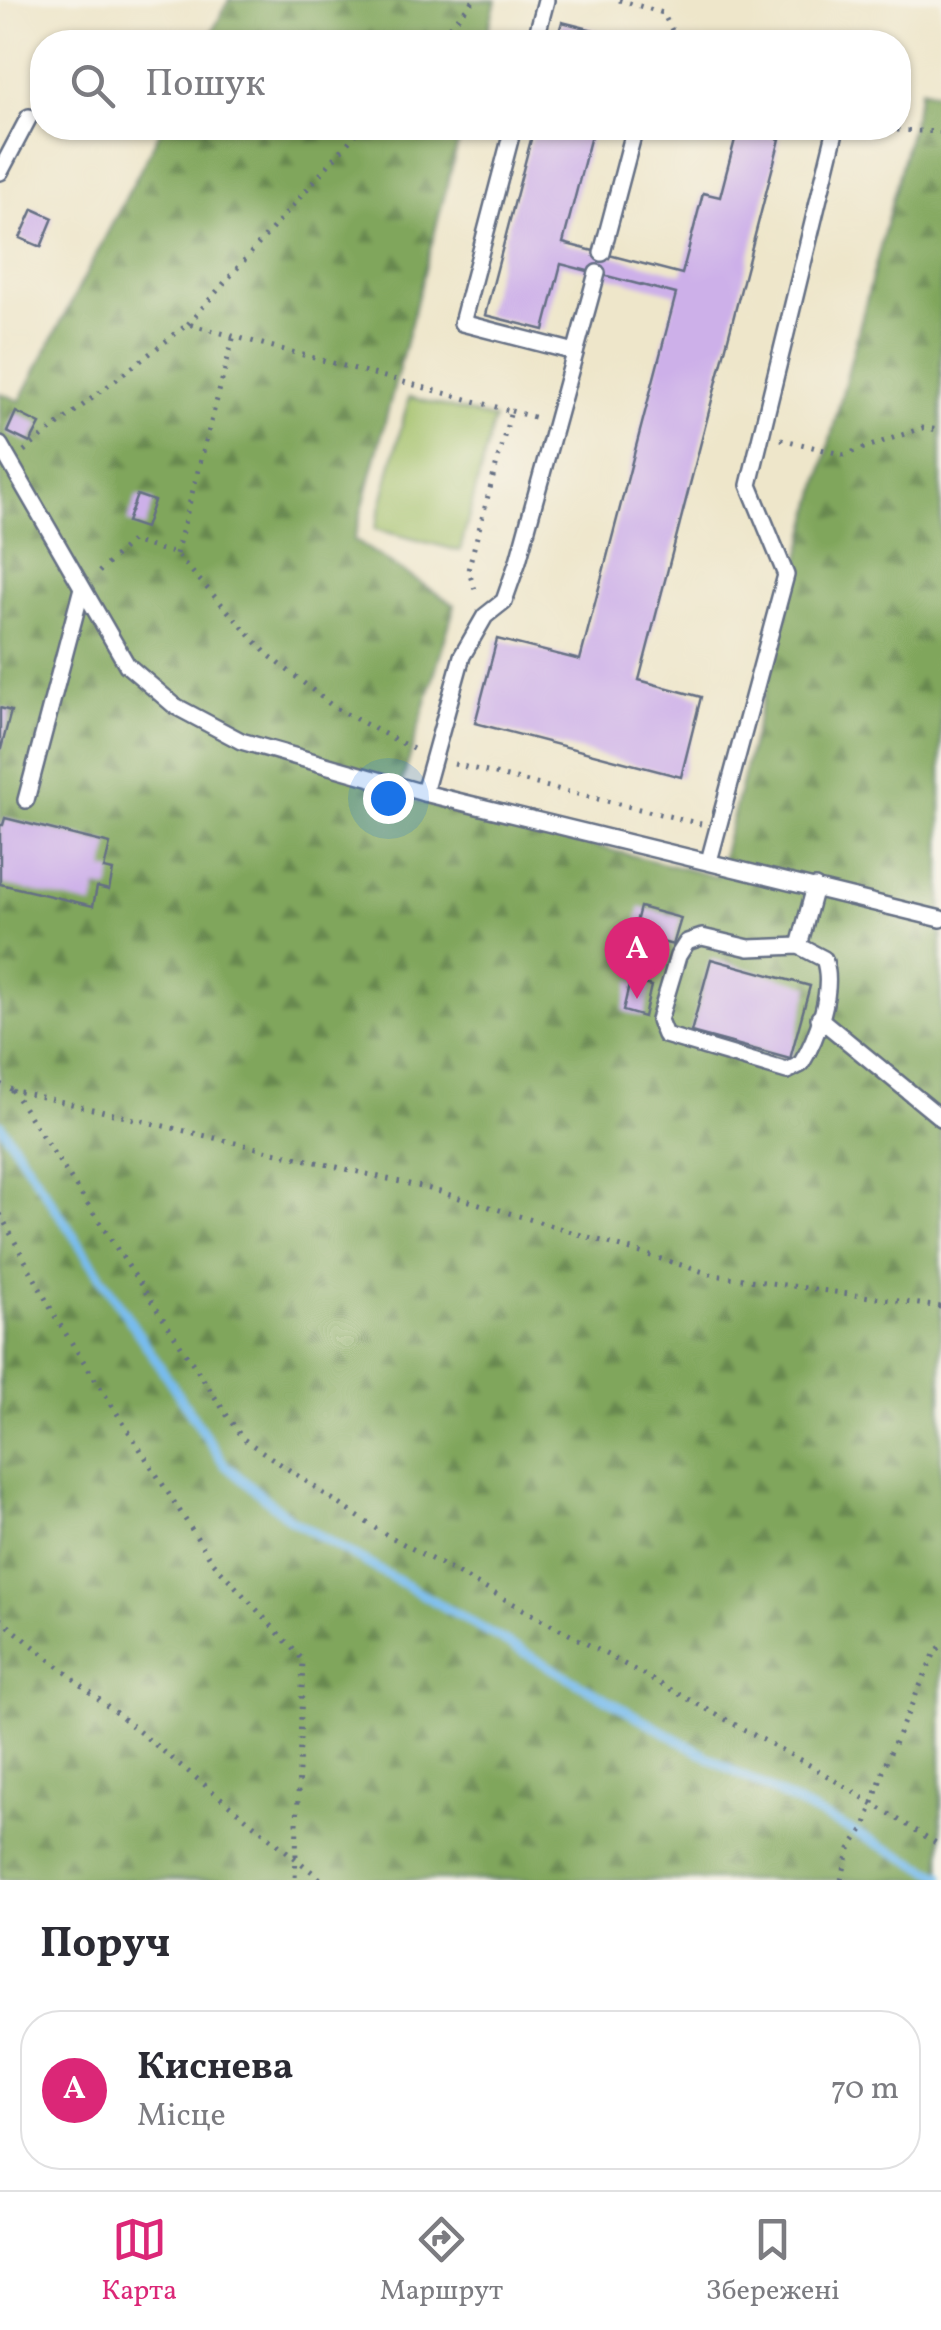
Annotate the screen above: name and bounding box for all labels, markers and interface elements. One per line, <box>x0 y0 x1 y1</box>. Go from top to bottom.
search box <box>30 30 911 140</box>
icon: search <box>65 58 120 113</box>
text: Пошук <box>145 59 265 112</box>
your location <box>363 773 414 824</box>
pin: A <box>604 916 670 999</box>
text: Поруч <box>40 1916 170 1975</box>
text: Киснева <box>137 2042 294 2095</box>
text: A <box>63 2068 86 2112</box>
text: 70 m <box>831 2068 899 2112</box>
text: Місце <box>137 2095 226 2139</box>
tab: Карта <box>101 2212 177 2311</box>
tab: Маршрут <box>380 2212 503 2311</box>
tab: Збережені <box>706 2212 840 2311</box>

